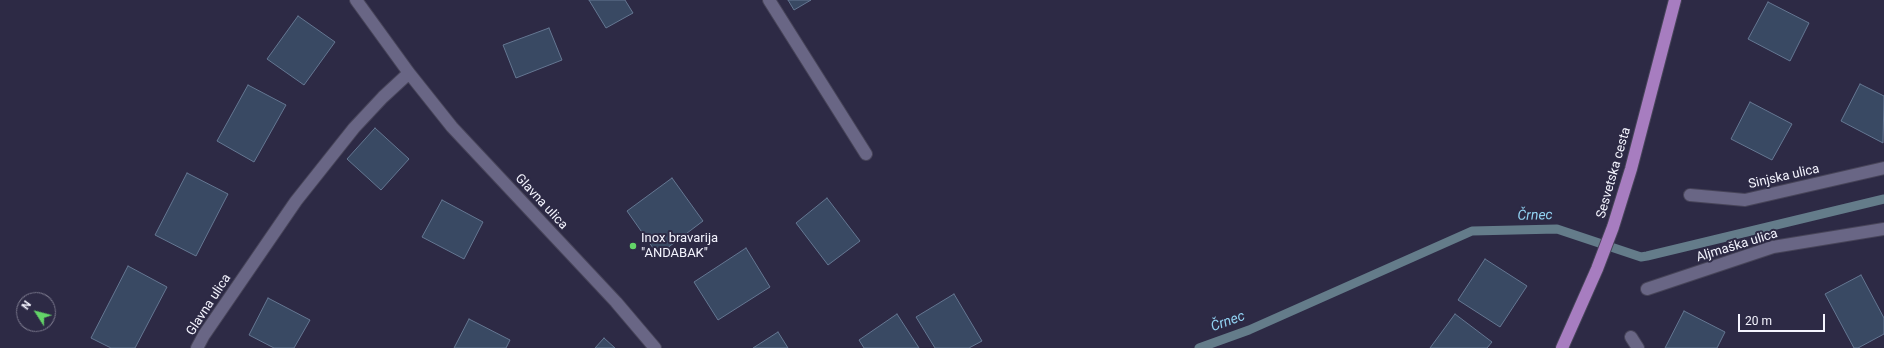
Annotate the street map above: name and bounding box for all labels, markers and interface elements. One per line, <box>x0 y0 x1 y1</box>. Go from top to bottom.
street label: Sesvetska cesta <box>1594 126 1634 220</box>
street label: Sinjska ulica <box>1747 161 1821 193</box>
street label: Glavna ulica <box>511 171 571 233</box>
water label: Črnec <box>1517 207 1553 225</box>
street label: Aljmaška ulica <box>1694 226 1780 266</box>
place label: Inox bravarija "ANDABAK" <box>641 231 718 262</box>
marker: Inox bravarija "ANDABAK" <box>628 241 638 251</box>
street label: Glavna ulica <box>183 271 235 339</box>
north arrow <box>16 292 56 332</box>
text: N <box>19 298 34 312</box>
scale bar <box>1740 306 1827 332</box>
water label: Črnec <box>1209 308 1247 336</box>
text: 20 m <box>1745 314 1772 328</box>

